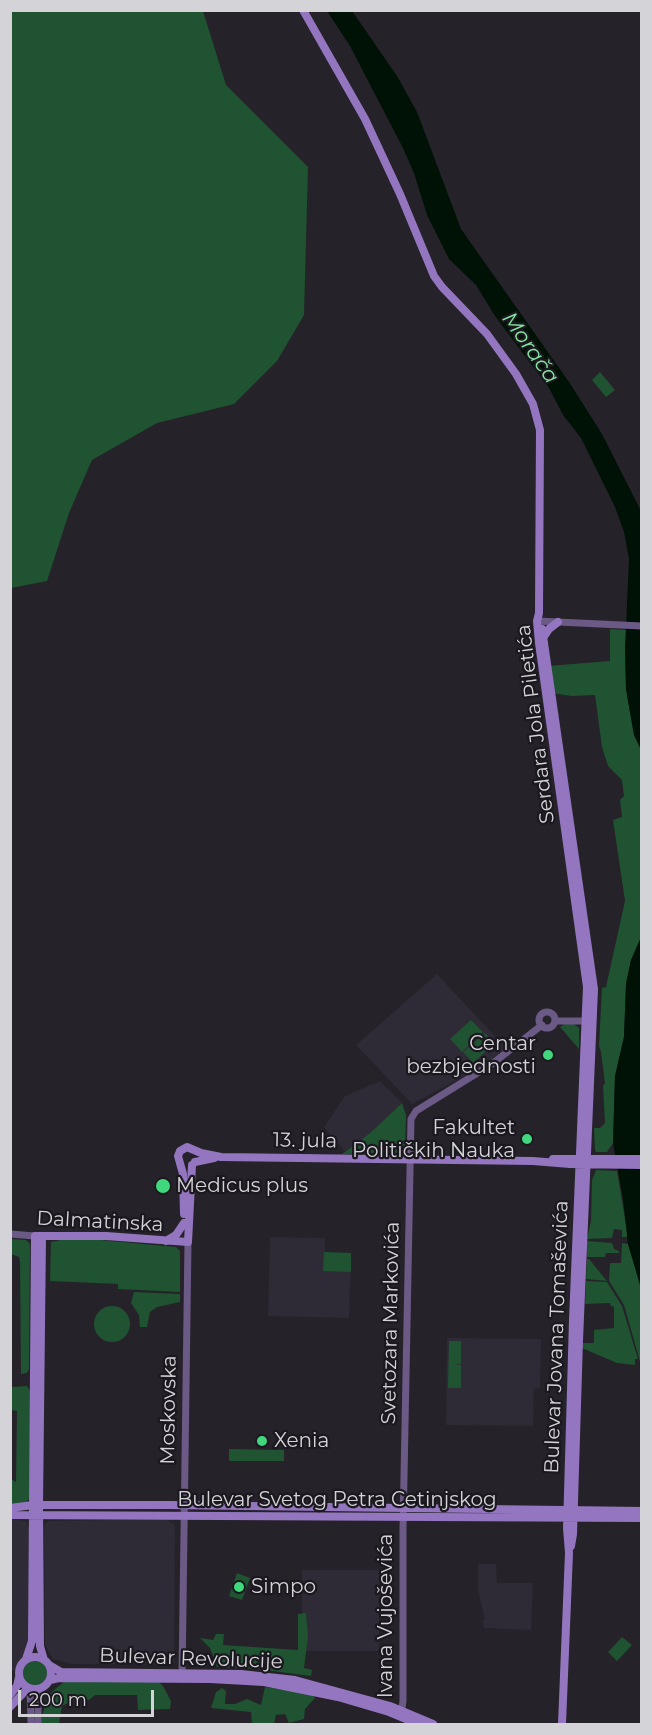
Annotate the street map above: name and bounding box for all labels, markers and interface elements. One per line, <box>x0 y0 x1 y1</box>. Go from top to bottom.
water label: Morača <box>496 307 564 389</box>
street label: Serdara Jola Piletića <box>512 623 560 825</box>
place label: Centar bezbjednosti <box>406 1032 536 1079</box>
marker: Centar bezbjednosti <box>541 1048 555 1062</box>
place label: Fakultet Političkih Nauka <box>352 1116 515 1163</box>
street label: 13. jula <box>273 1128 337 1154</box>
marker: Fakultet Političkih Nauka <box>520 1132 534 1146</box>
place label: Medicus plus <box>176 1174 308 1198</box>
marker: Medicus plus <box>154 1177 172 1195</box>
street label: Bulevar Jovana Tomaševića <box>540 1200 574 1474</box>
street label: Dalmatinska <box>36 1207 164 1237</box>
street label: Svetozara Markovića <box>377 1221 405 1425</box>
street label: Moskovska <box>156 1355 182 1465</box>
place label: Xenia <box>274 1429 329 1453</box>
marker: Xenia <box>255 1434 269 1448</box>
street label: Bulevar Svetog Petra Cetinjskog <box>177 1488 497 1512</box>
street label: Ivana Vujoševića <box>374 1534 398 1698</box>
place label: Simpo <box>251 1575 316 1599</box>
marker: Simpo <box>232 1580 246 1594</box>
street label: Bulevar Revolucije <box>99 1644 283 1674</box>
scale bar <box>21 1678 158 1716</box>
text: 200 m <box>29 1689 87 1711</box>

